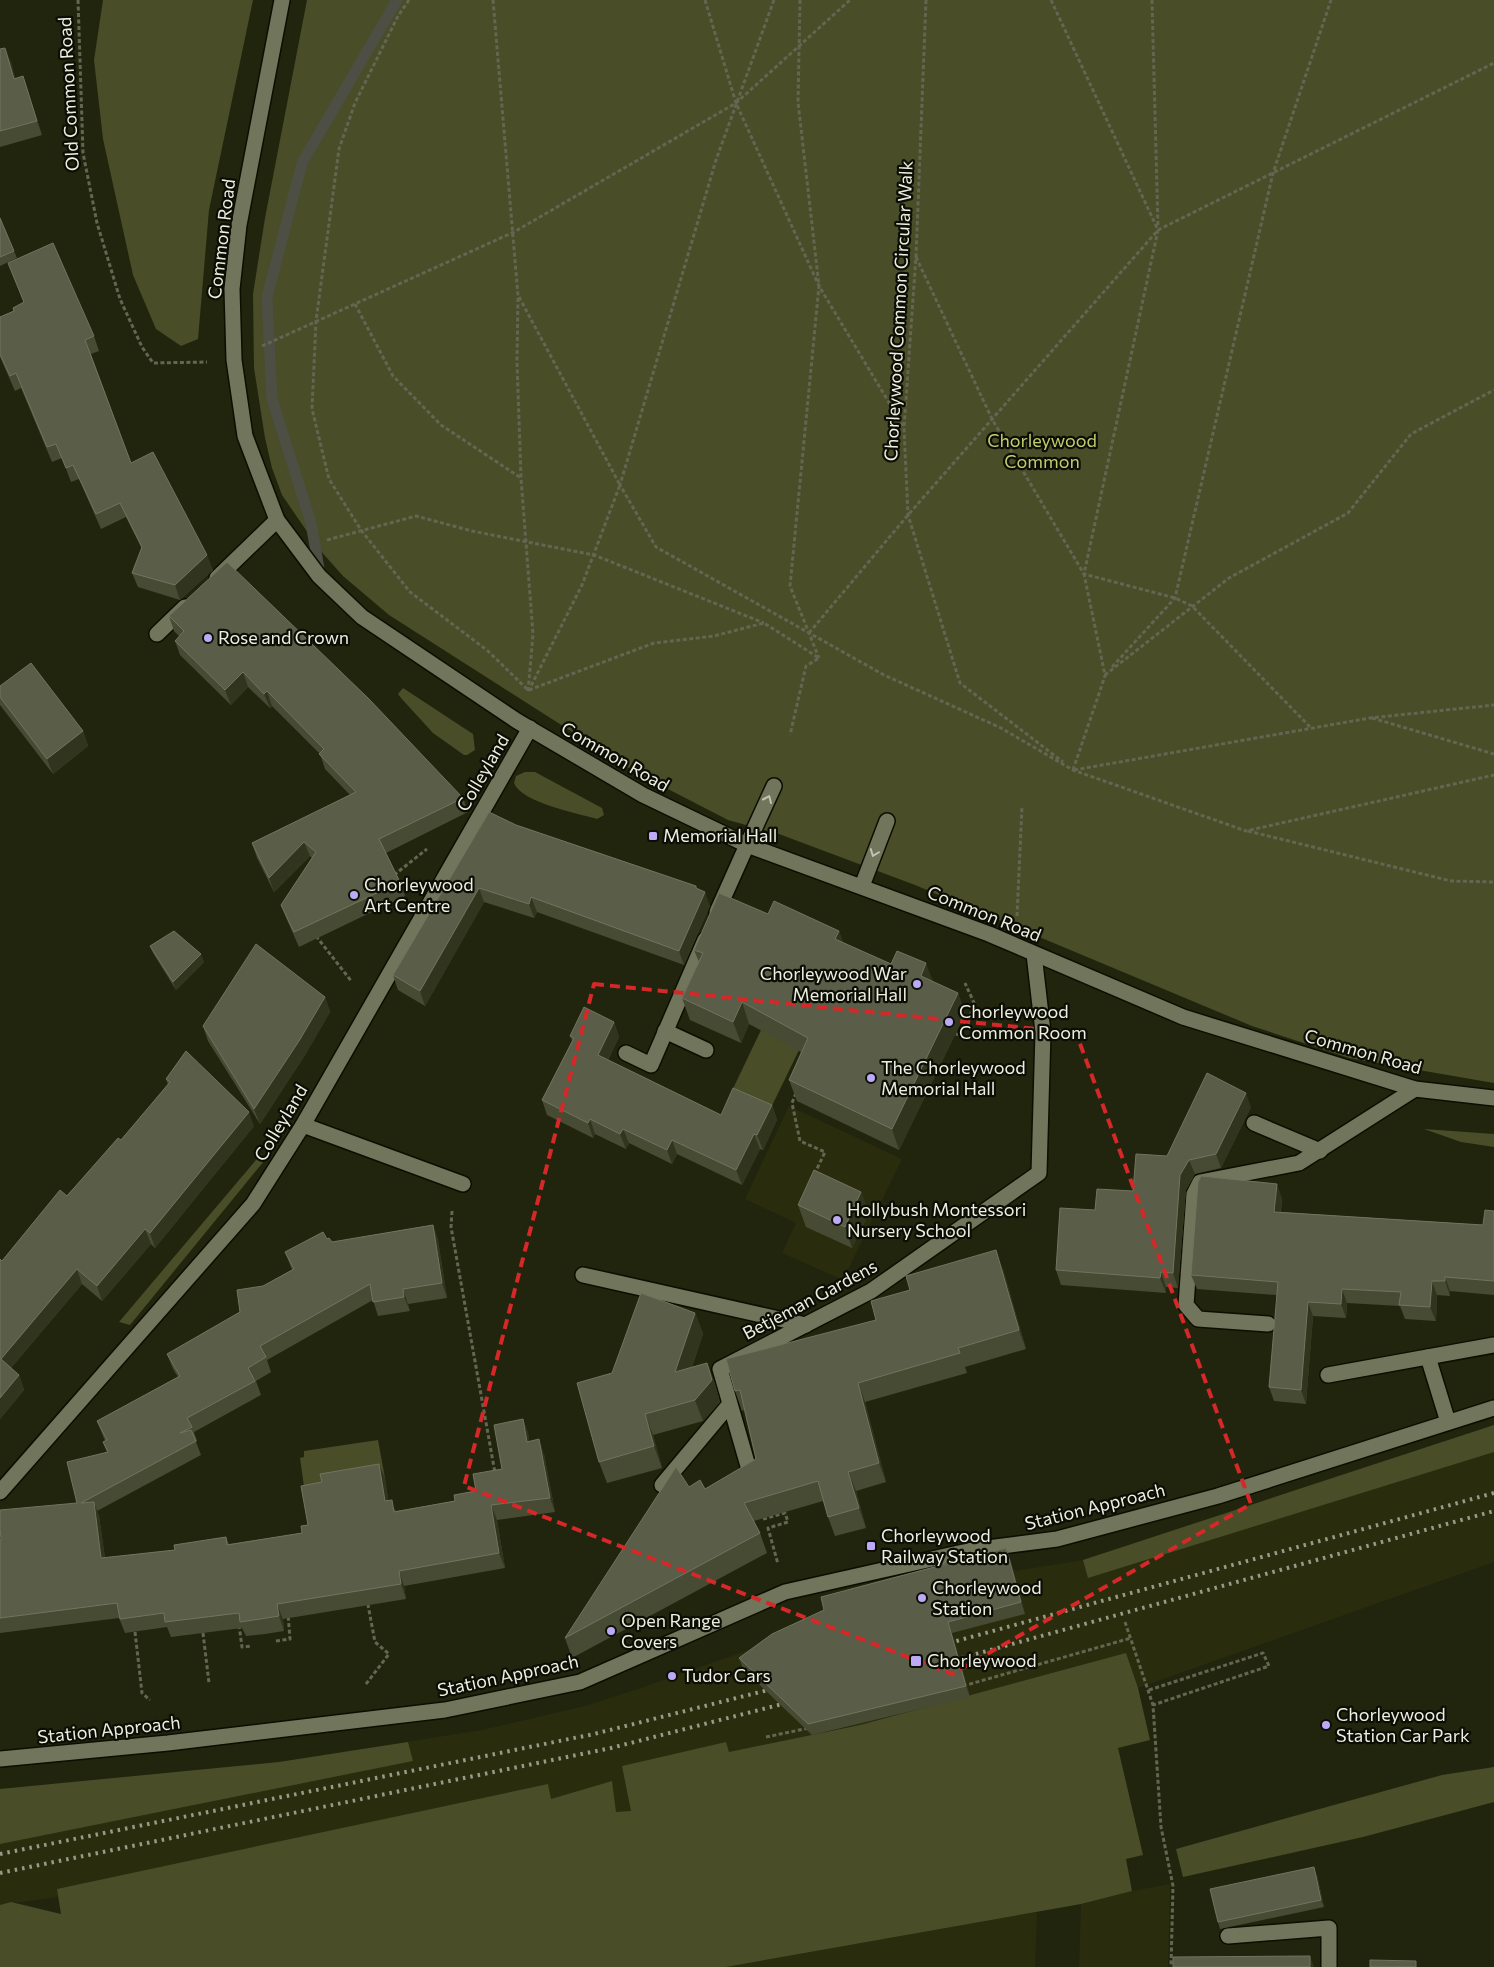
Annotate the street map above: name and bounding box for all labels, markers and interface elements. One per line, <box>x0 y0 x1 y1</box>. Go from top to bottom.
street label: Old Common Road <box>53 16 83 172</box>
street label: Chorleywood Common Circular Walk <box>879 160 917 462</box>
street label: Common Road <box>203 177 239 300</box>
park label: Chorleywood Common <box>987 429 1097 472</box>
place label: Rose and Crown <box>218 626 349 648</box>
marker: Rose and Crown <box>202 632 214 644</box>
street label: Common Road <box>558 716 673 796</box>
street label: Colleyland <box>451 730 513 815</box>
one-way arrow <box>762 795 772 804</box>
place label: Memorial Hall <box>663 824 777 846</box>
marker: Memorial Hall <box>647 830 659 842</box>
one-way arrow <box>870 848 880 857</box>
place label: Chorleywood Art Centre <box>364 873 474 916</box>
street label: Common Road <box>924 880 1045 946</box>
marker: Chorleywood Art Centre <box>348 889 360 901</box>
place label: Chorleywood War Memorial Hall <box>760 962 907 1005</box>
marker: Chorleywood War Memorial Hall <box>911 978 923 990</box>
place label: Chorleywood Common Room <box>959 1000 1087 1043</box>
marker: Chorleywood Common Room <box>943 1016 955 1028</box>
street label: Common Road <box>1302 1024 1424 1078</box>
place label: The Chorleywood Memorial Hall <box>881 1056 1026 1099</box>
marker: The Chorleywood Memorial Hall <box>865 1072 877 1084</box>
street label: Colleyland <box>249 1080 312 1165</box>
place label: Hollybush Montessori Nursery School <box>847 1198 1026 1241</box>
marker: Hollybush Montessori Nursery School <box>831 1214 843 1226</box>
street label: Betjeman Gardens <box>738 1254 881 1344</box>
street label: Station Approach <box>1022 1478 1167 1534</box>
place label: Chorleywood Railway Station <box>881 1524 1008 1567</box>
marker: Chorleywood Railway Station <box>865 1540 877 1552</box>
place label: Chorleywood Station <box>932 1576 1042 1619</box>
marker: Chorleywood Station <box>916 1592 928 1604</box>
place label: Open Range Covers <box>621 1609 720 1652</box>
marker: Open Range Covers <box>605 1625 617 1637</box>
street label: Station Approach <box>435 1649 580 1701</box>
place label: Chorleywood <box>927 1649 1037 1671</box>
marker: Chorleywood <box>909 1654 923 1668</box>
place label: Tudor Cars <box>682 1664 771 1686</box>
marker: Tudor Cars <box>666 1670 678 1682</box>
place label: Chorleywood Station Car Park <box>1336 1703 1470 1746</box>
street label: Station Approach <box>36 1711 181 1747</box>
marker: Chorleywood Station Car Park <box>1320 1719 1332 1731</box>

